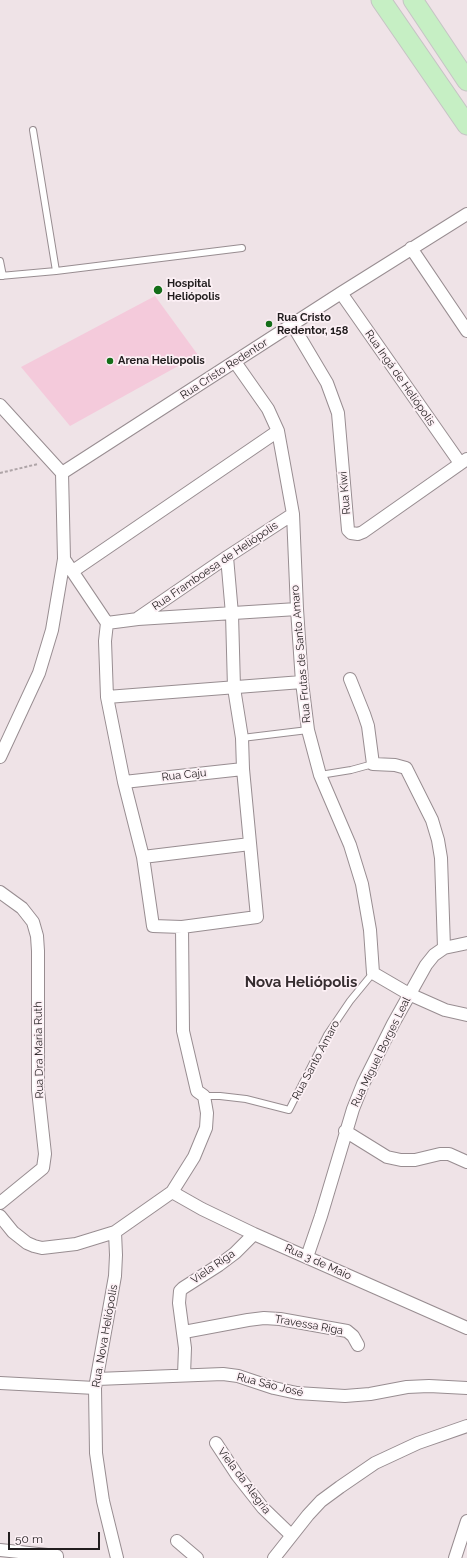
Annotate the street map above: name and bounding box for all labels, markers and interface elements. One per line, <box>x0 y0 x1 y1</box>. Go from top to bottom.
place label: Hospital Heliópolis <box>167 277 220 303</box>
marker: Hospital Heliópolis <box>152 284 164 296</box>
place label: Rua Cristo Redentor, 158 <box>277 311 348 337</box>
marker: Rua Cristo Redentor, 158 <box>264 319 274 329</box>
street label: Rua Ingá de Heliópolis <box>362 328 438 428</box>
street label: Rua Cristo Redentor <box>178 336 270 402</box>
place label: Arena Heliopolis <box>118 354 205 368</box>
marker: Arena Heliopolis <box>105 356 115 366</box>
street label: Rua Kiwi <box>337 471 353 515</box>
street label: Rua Framboesa de Heliópolis <box>150 519 280 613</box>
street label: Rua Frutas de Santo Amaro <box>288 584 314 724</box>
street label: Rua Caju <box>161 766 207 784</box>
district label: Nova Heliópolis <box>245 973 357 991</box>
street label: Rua Miguel Borges Leal <box>349 995 413 1109</box>
street label: Rua Dra Maria Ruth <box>32 1001 46 1099</box>
street label: Rua Santo Amaro <box>289 1018 343 1102</box>
street label: Rua 3 de Maio <box>283 1241 353 1283</box>
street label: Viela Riga <box>189 1247 237 1287</box>
street label: Rua. Nova Heliópolis <box>89 1284 121 1388</box>
street label: Travessa Riga <box>274 1312 344 1338</box>
street label: Rua São José <box>235 1370 305 1400</box>
street label: Viela da Alegria <box>215 1445 273 1517</box>
scale bar <box>10 1524 102 1550</box>
text: 50 m <box>15 1532 43 1546</box>

